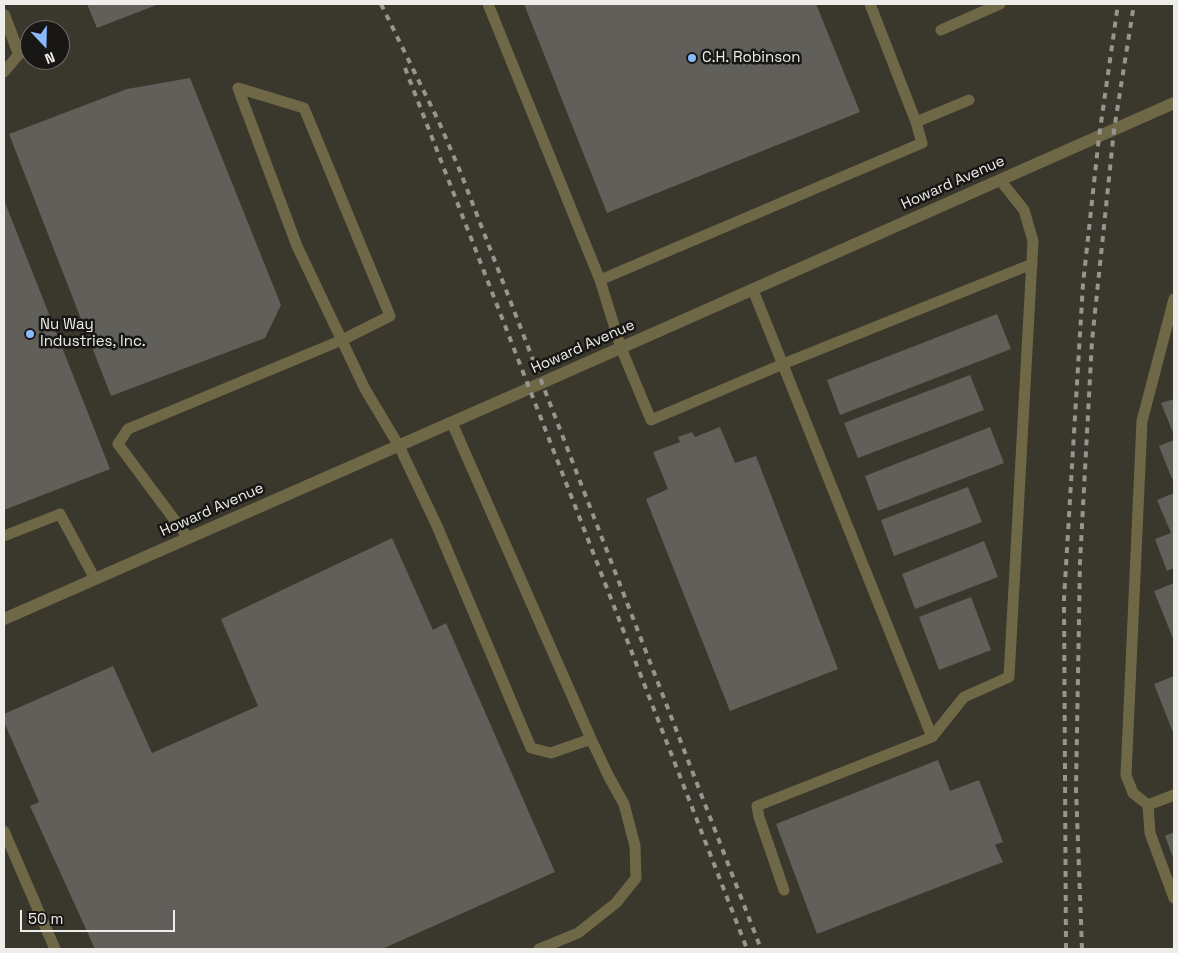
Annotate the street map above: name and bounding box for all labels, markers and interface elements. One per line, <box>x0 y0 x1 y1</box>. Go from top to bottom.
north arrow <box>20 20 70 70</box>
text: N <box>42 48 58 68</box>
place label: C.H. Robinson <box>702 49 801 67</box>
marker: C.H. Robinson <box>686 52 698 64</box>
street label: Howard Avenue <box>898 152 1008 214</box>
place label: Nu Way Industries, Inc. <box>40 316 146 351</box>
street label: Howard Avenue <box>528 316 638 378</box>
marker: Nu Way Industries, Inc. <box>24 328 36 340</box>
street label: Howard Avenue <box>157 479 267 541</box>
scale bar <box>22 900 178 932</box>
text: 50 m <box>28 909 63 928</box>

